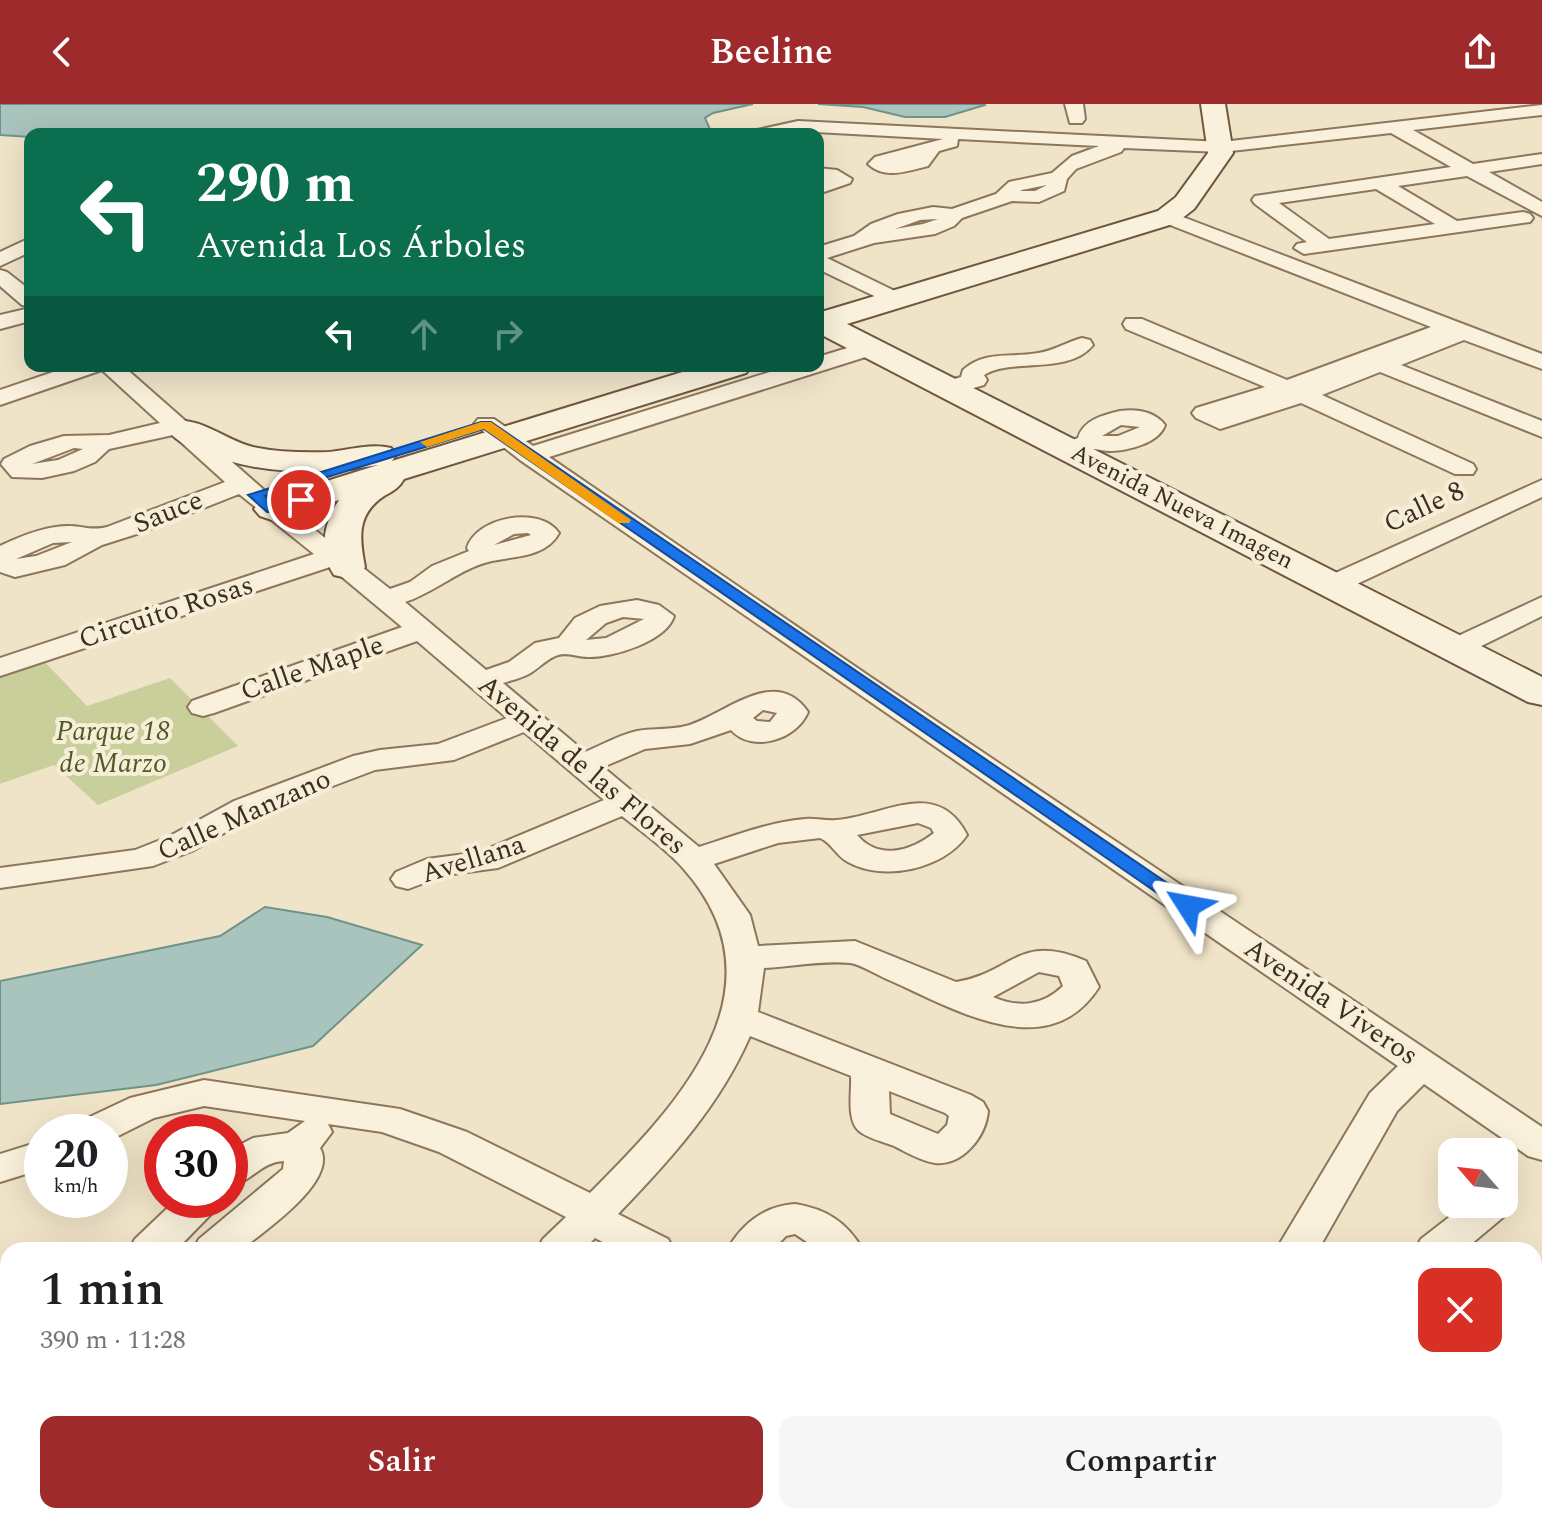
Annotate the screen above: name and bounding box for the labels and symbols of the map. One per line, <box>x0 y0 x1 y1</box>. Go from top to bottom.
street label: Avenida Nueva Imagen <box>1064 435 1300 579</box>
pin <box>267 466 335 534</box>
street label: Calle 8 <box>1376 470 1472 544</box>
street label: Sauce <box>127 479 209 545</box>
street label: Circuito Rosas <box>73 563 259 661</box>
street label: Calle Maple <box>235 623 389 713</box>
street label: Avenida de las Flores <box>468 664 696 866</box>
park label: Parque 18 de Marzo <box>56 710 170 785</box>
street label: Calle Manzano <box>150 757 338 873</box>
street label: Avellana <box>416 823 531 895</box>
position arrow <box>1146 864 1230 948</box>
street label: Avenida Viveros <box>1235 927 1427 1077</box>
speed limit sign: 30 <box>144 1114 248 1218</box>
north arrow <box>1438 1138 1518 1218</box>

